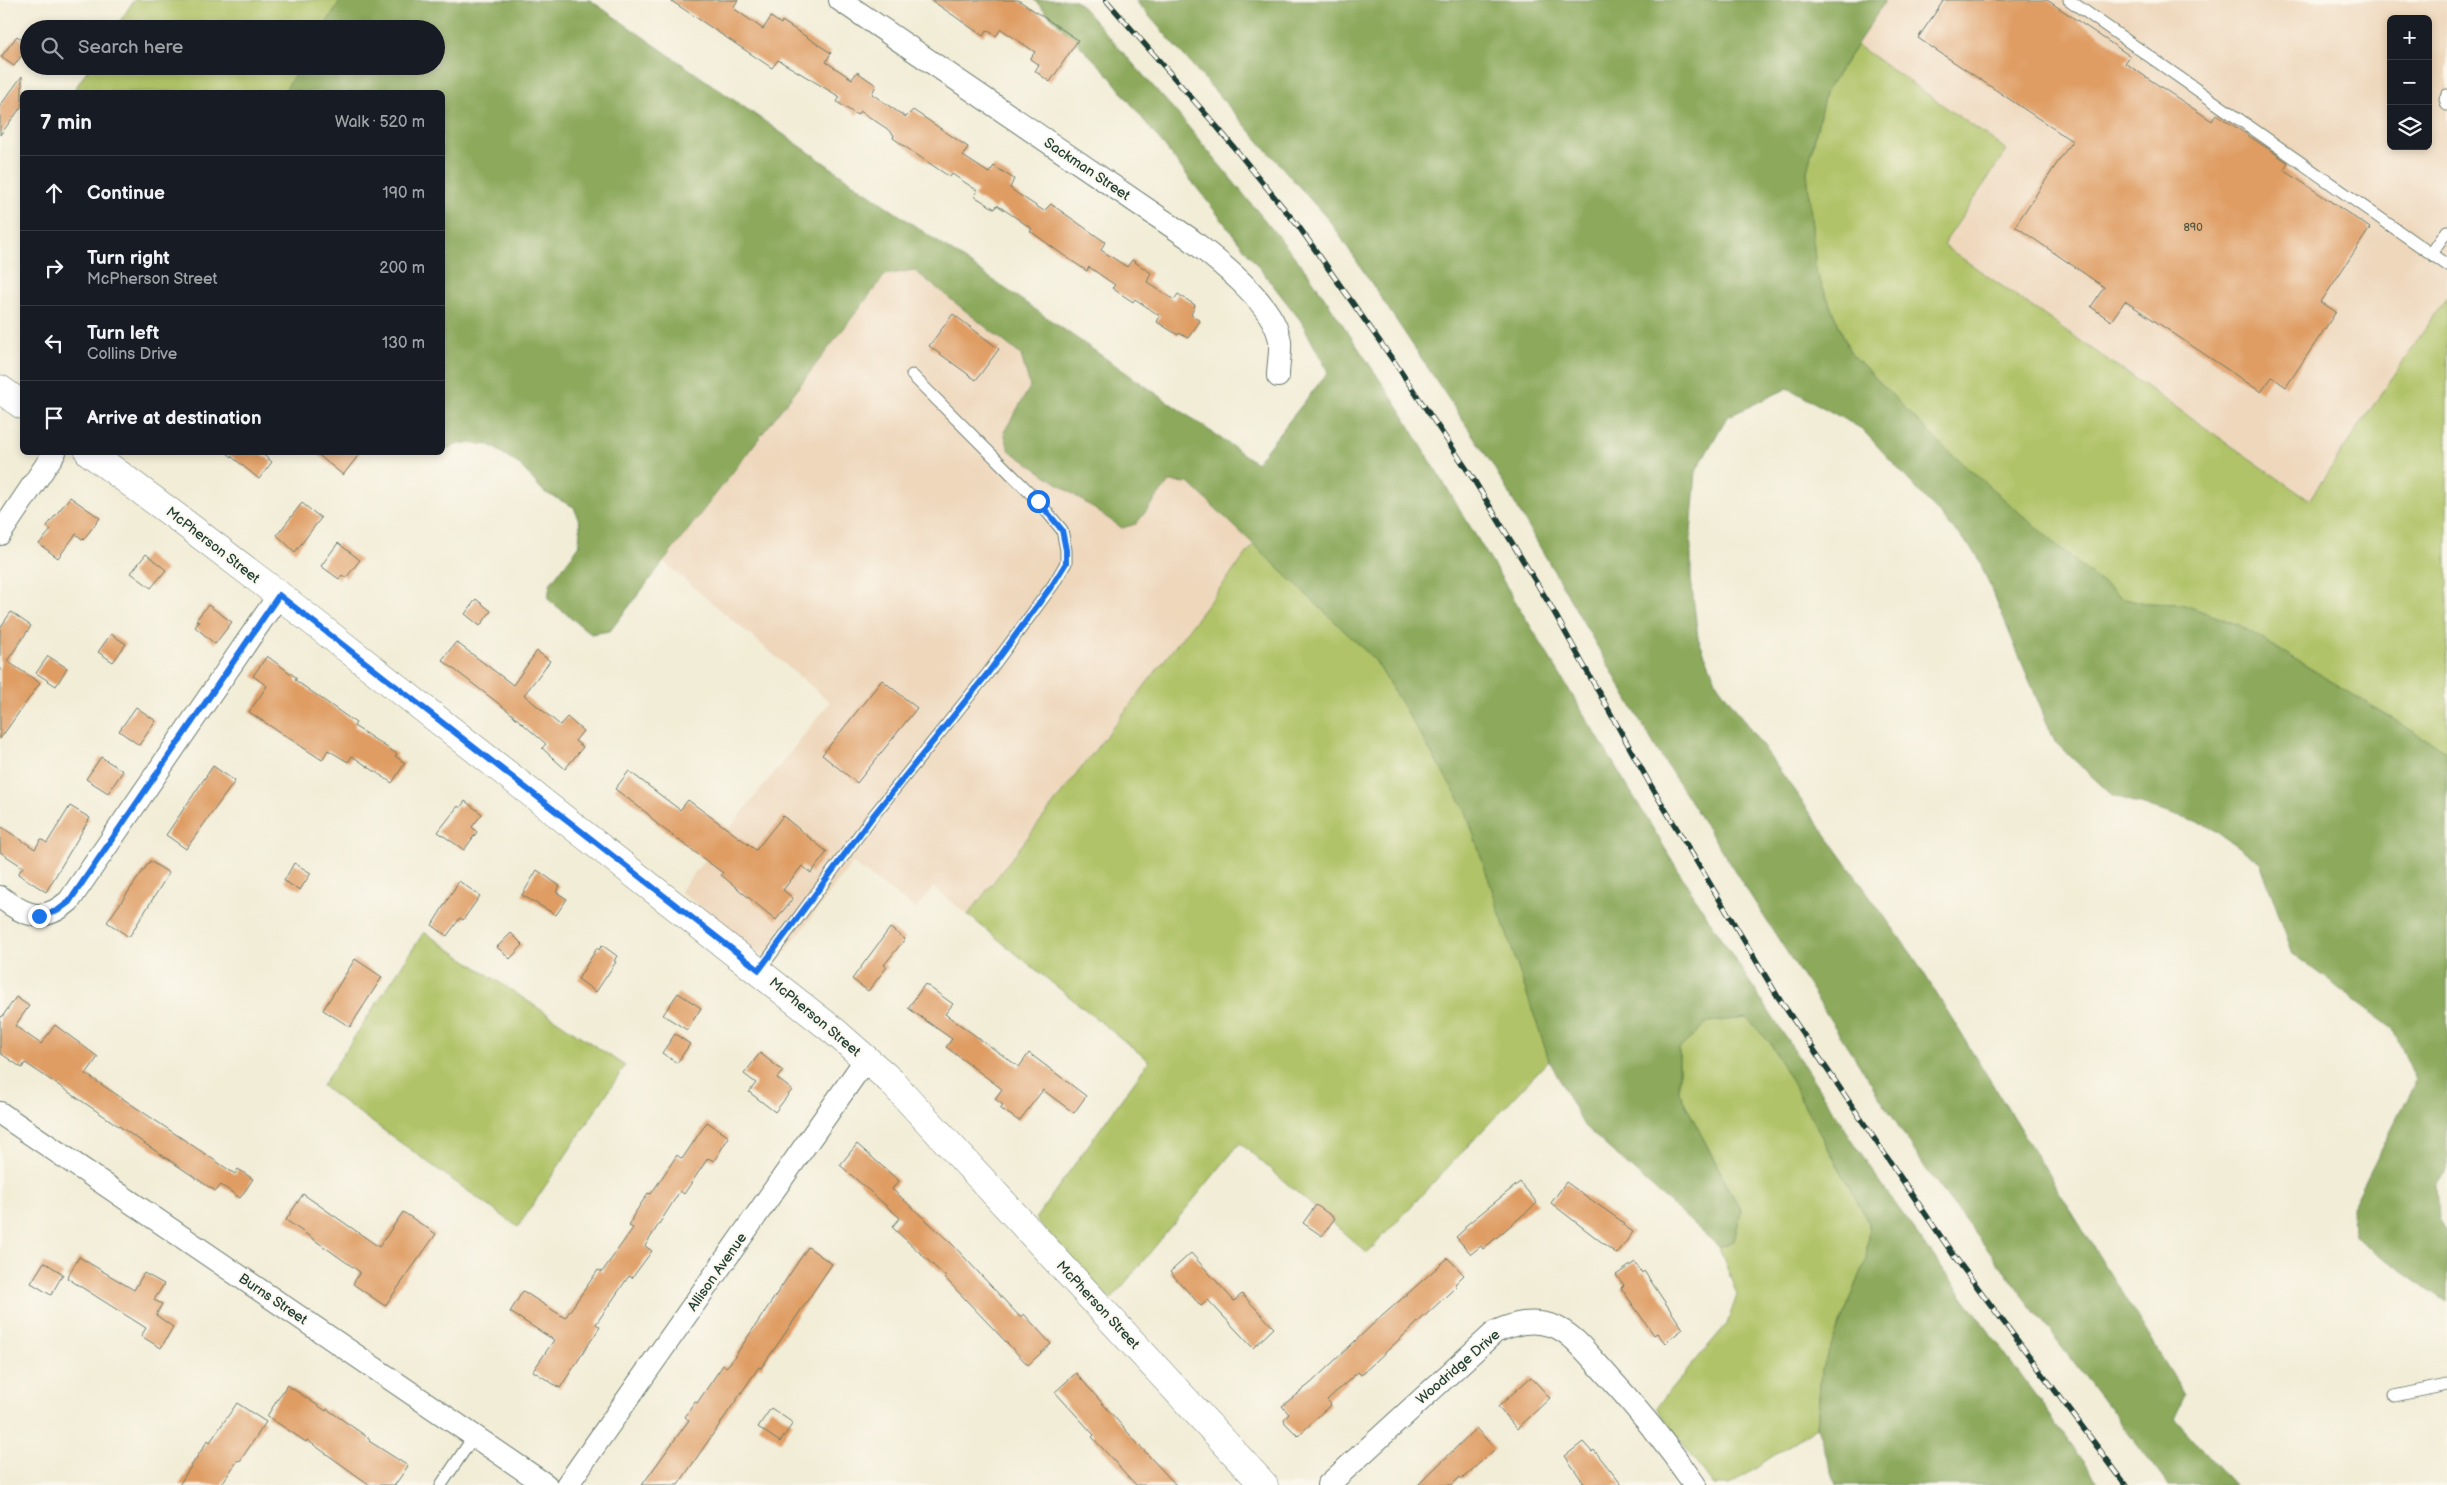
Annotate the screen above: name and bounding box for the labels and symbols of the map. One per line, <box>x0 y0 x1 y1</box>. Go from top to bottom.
street label: Sackman Street <box>1041 134 1134 204</box>
house number: 890 <box>2183 221 2203 234</box>
route start <box>1027 490 1050 513</box>
street label: McPherson Street <box>163 503 264 587</box>
route end <box>28 905 51 928</box>
street label: McPherson Street <box>766 974 865 1061</box>
street label: Allison Avenue <box>684 1230 750 1314</box>
street label: McPherson Street <box>1053 1257 1144 1353</box>
street label: Burns Street <box>235 1270 311 1329</box>
street label: Woodridge Drive <box>1413 1326 1503 1408</box>

